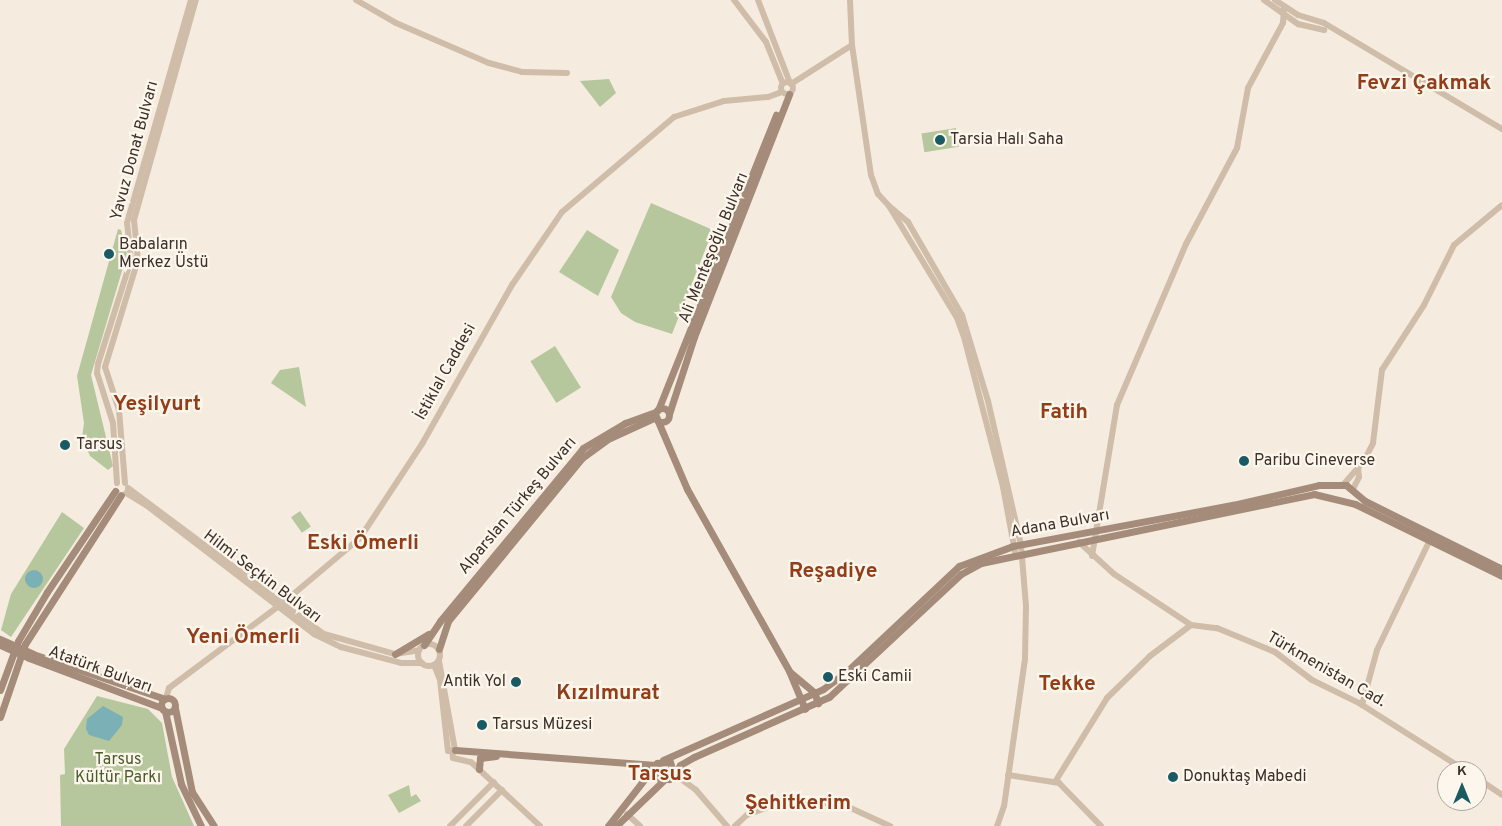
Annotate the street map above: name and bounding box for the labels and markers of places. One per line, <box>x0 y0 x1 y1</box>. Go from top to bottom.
place label: Tarsia Halı Saha <box>950 130 1063 150</box>
marker: Tarsia Halı Saha <box>934 134 946 146</box>
place label: Babaların Merkez Üstü <box>119 235 208 273</box>
marker: Babaların Merkez Üstü <box>103 248 115 260</box>
place label: Tarsus <box>76 435 123 455</box>
marker: Tarsus <box>58 438 72 452</box>
place label: Paribu Cineverse <box>1254 451 1375 471</box>
marker: Paribu Cineverse <box>1238 455 1250 467</box>
place label: Eski Camii <box>838 667 912 687</box>
marker: Eski Camii <box>822 671 834 683</box>
place label: Antik Yol <box>442 672 506 692</box>
marker: Antik Yol <box>510 676 522 688</box>
place label: Tarsus Müzesi <box>492 715 592 735</box>
marker: Tarsus Müzesi <box>476 719 488 731</box>
place label: Donuktaş Mabedi <box>1183 767 1307 787</box>
marker: Donuktaş Mabedi <box>1167 771 1179 783</box>

